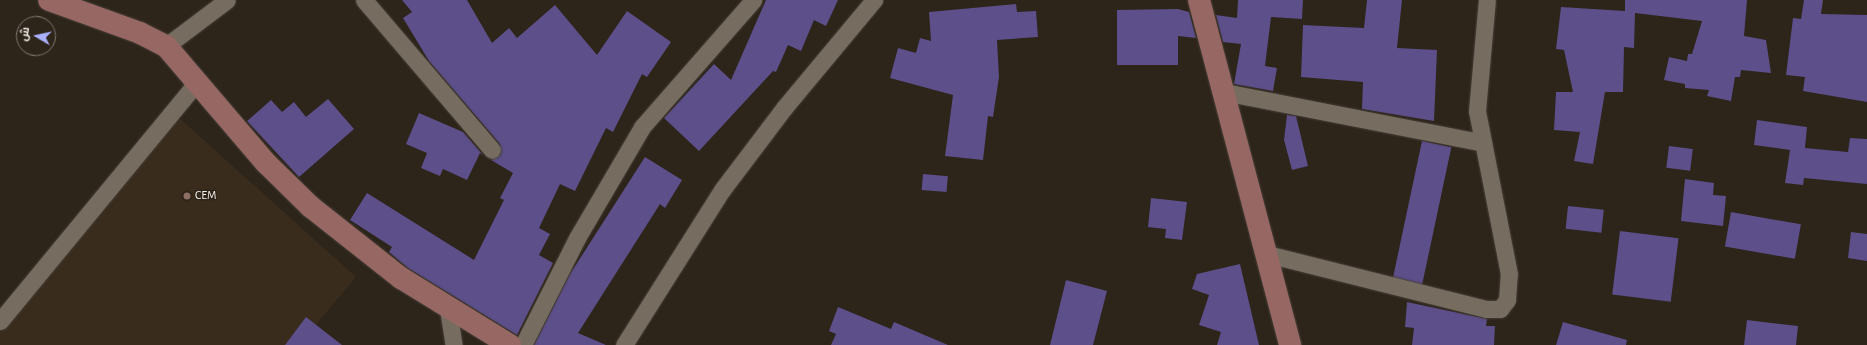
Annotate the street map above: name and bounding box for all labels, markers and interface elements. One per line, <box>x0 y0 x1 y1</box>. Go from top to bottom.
north arrow <box>16 16 56 56</box>
text: ش <box>18 26 31 42</box>
place label: CEM <box>195 189 216 203</box>
marker: CEM <box>182 191 192 201</box>

